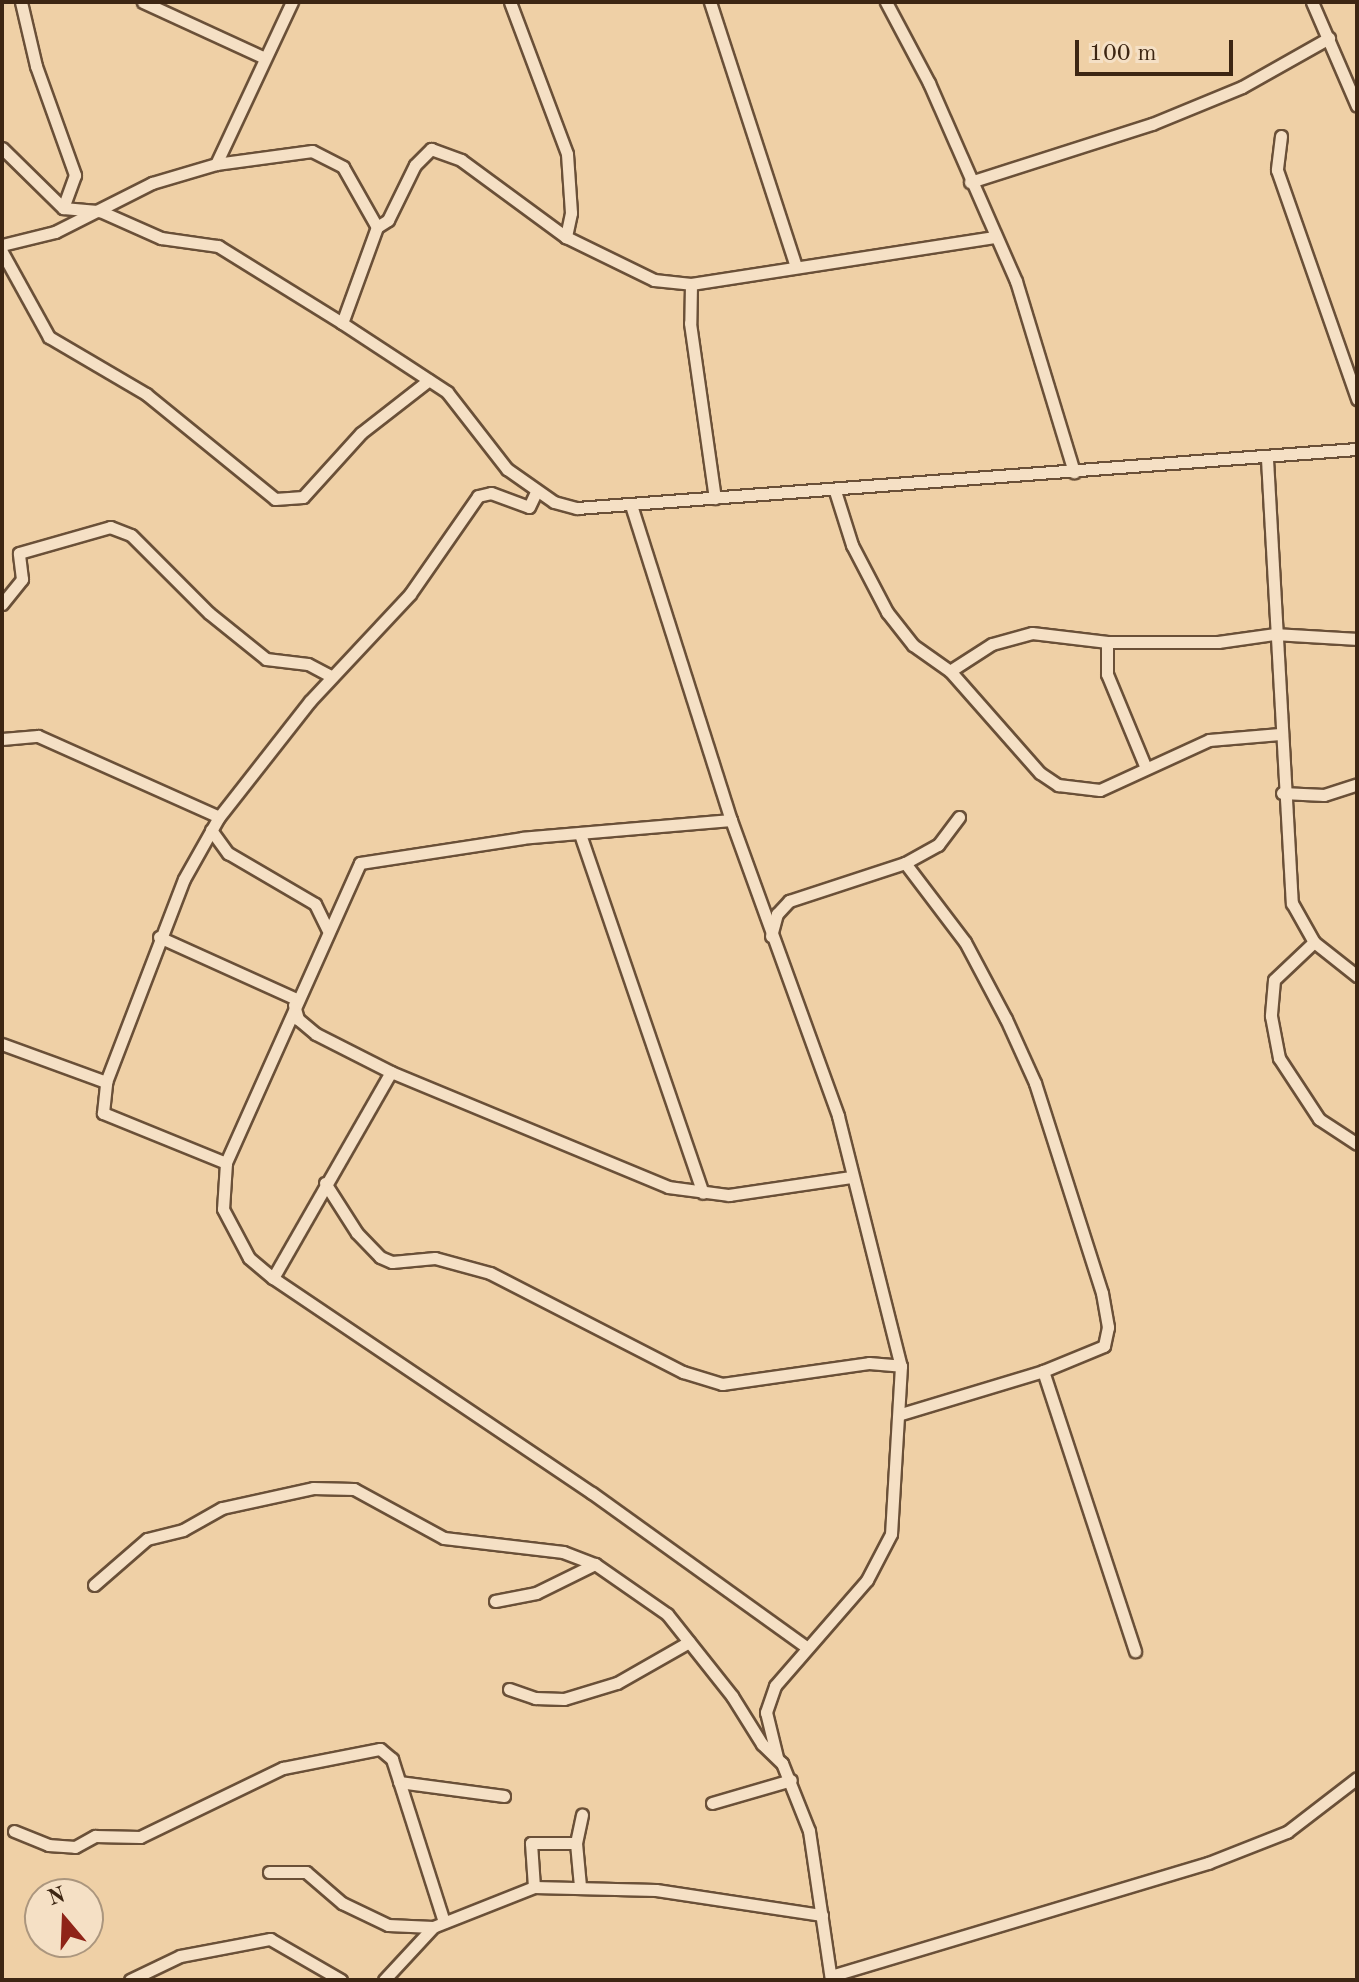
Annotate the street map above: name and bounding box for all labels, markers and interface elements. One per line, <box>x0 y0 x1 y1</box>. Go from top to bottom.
scale bar <box>1079 24 1237 74</box>
text: 100 m <box>1089 42 1157 66</box>
north arrow <box>24 1878 104 1958</box>
text: N <box>45 1884 68 1910</box>

